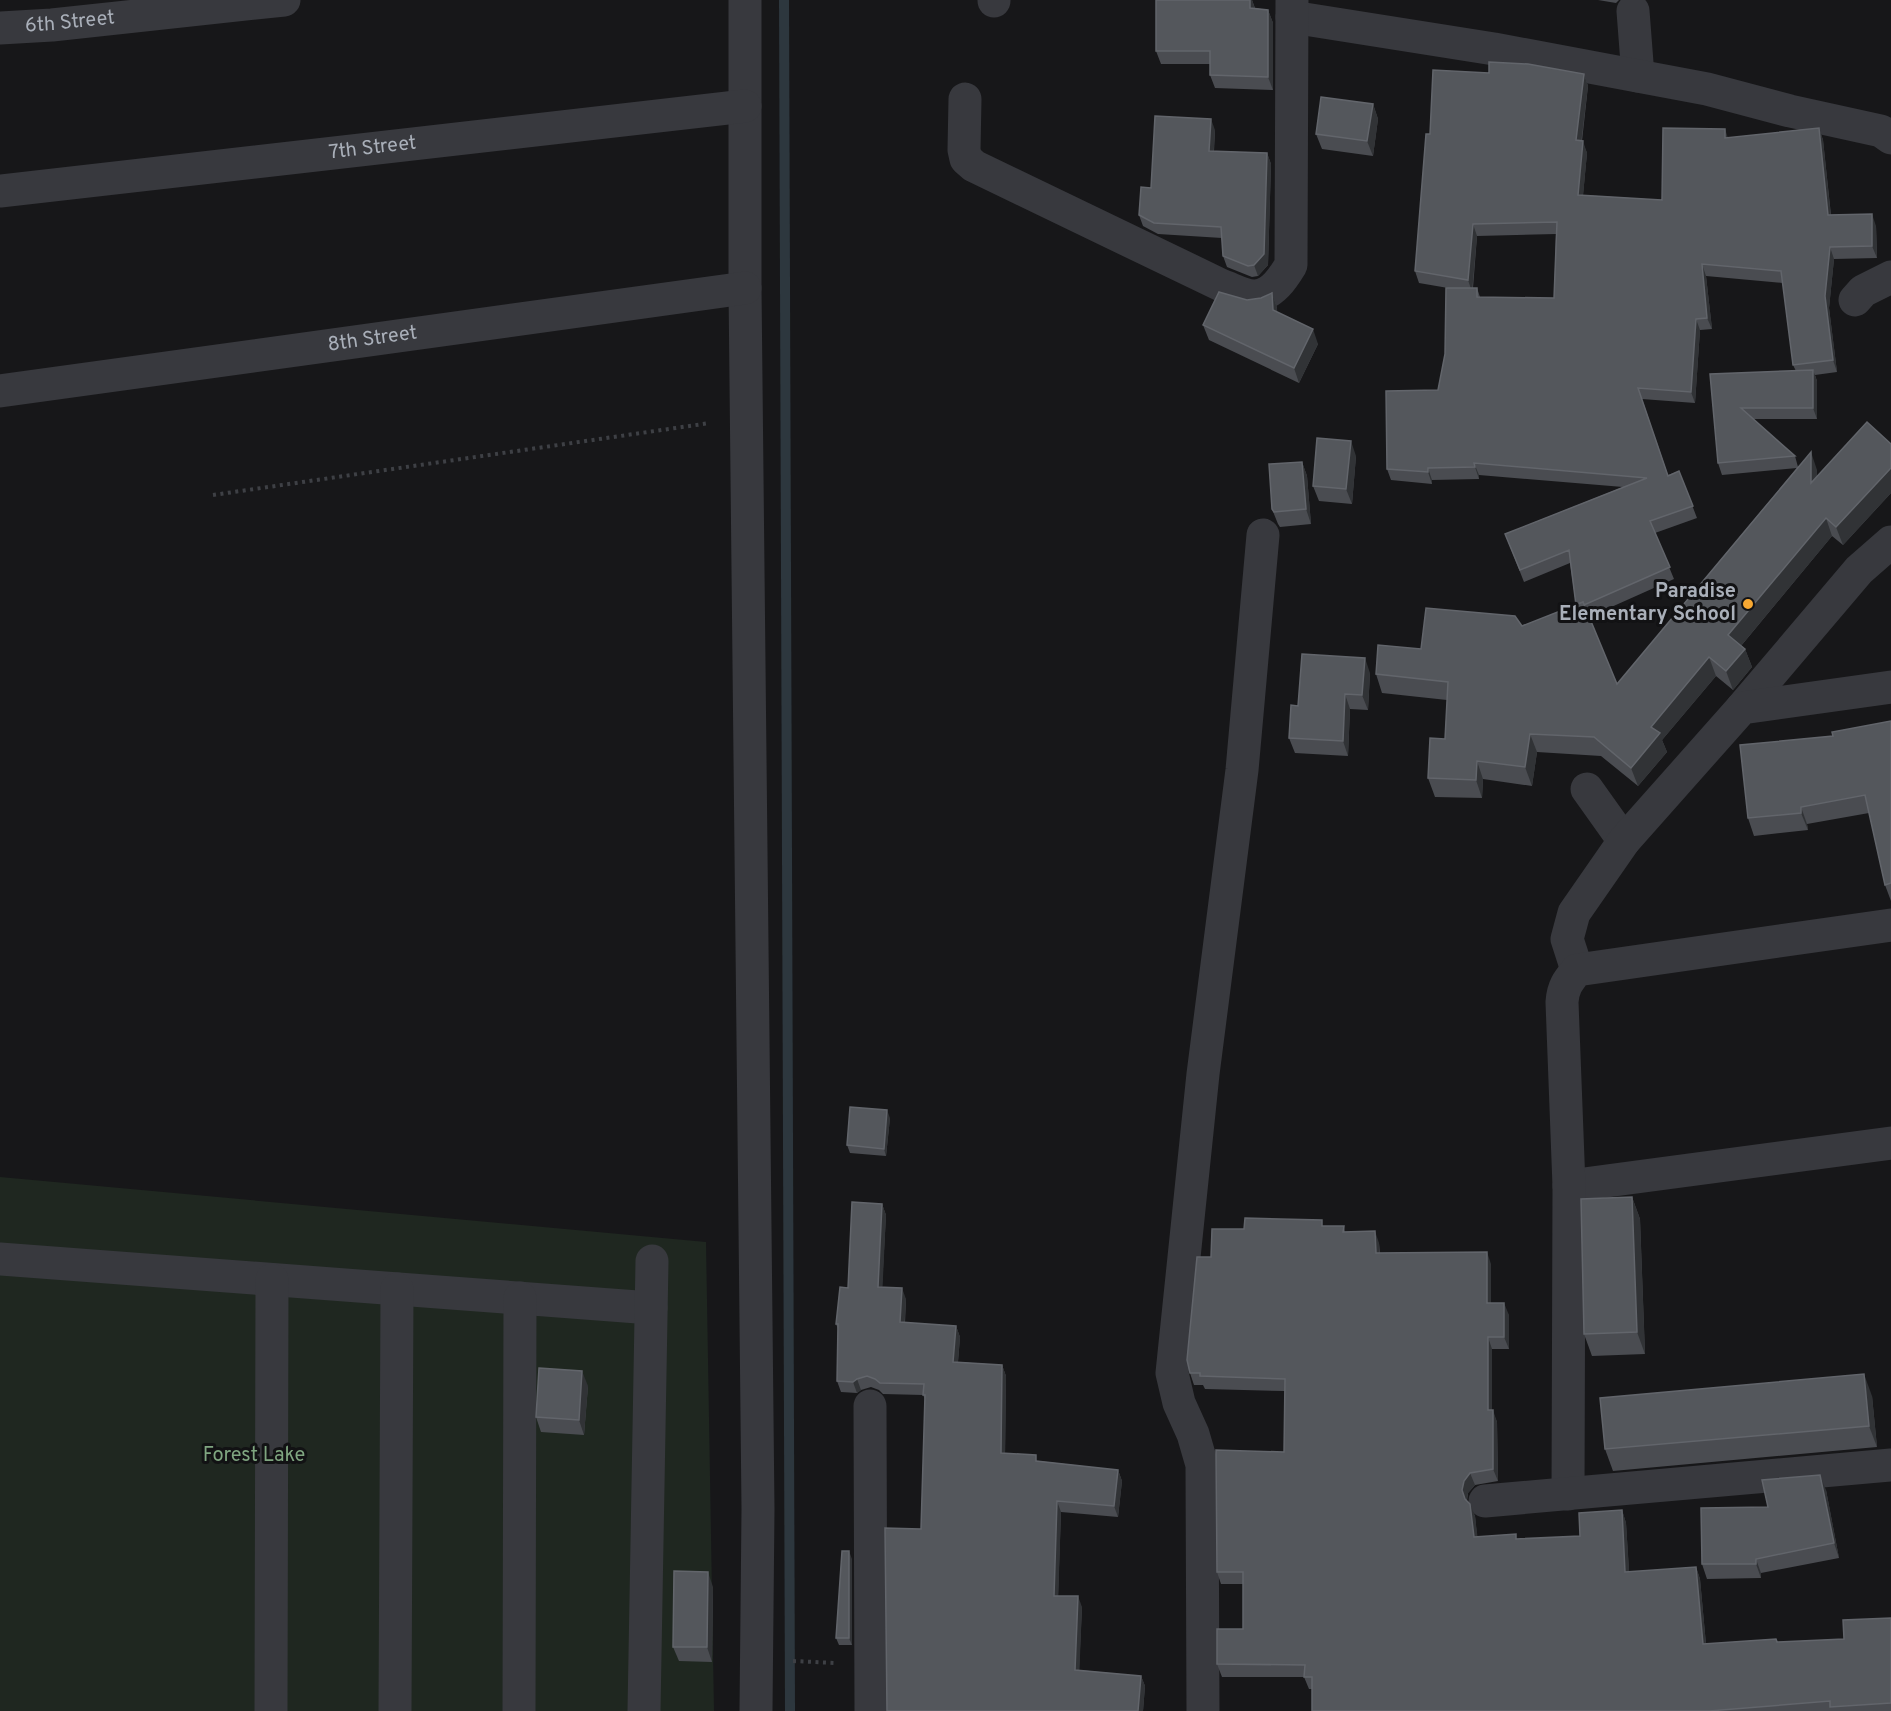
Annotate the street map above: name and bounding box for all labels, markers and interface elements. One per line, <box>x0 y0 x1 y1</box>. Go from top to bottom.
street label: 6th Street <box>24 5 116 40</box>
street label: 7th Street <box>327 131 418 166</box>
street label: 8th Street <box>326 320 419 359</box>
place label: Paradise Elementary School <box>1559 579 1736 628</box>
marker: Paradise Elementary School <box>1741 597 1755 611</box>
park label: Forest Lake <box>203 1443 305 1469</box>

